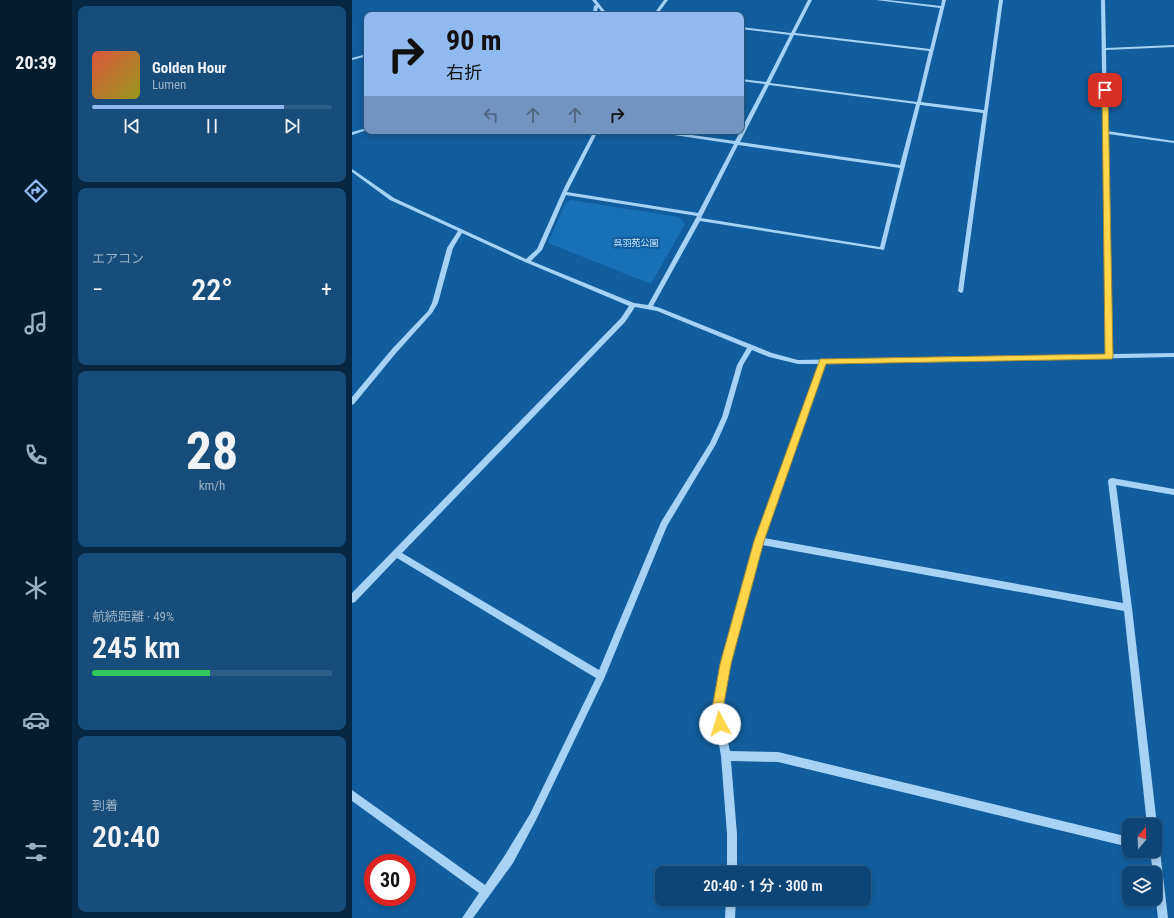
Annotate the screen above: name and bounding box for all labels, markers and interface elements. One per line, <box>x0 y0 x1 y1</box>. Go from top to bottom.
text: 90 m <box>446 24 502 57</box>
icon: right <box>380 28 432 80</box>
text: 20:39 <box>15 52 57 73</box>
text: Golden Hour <box>152 59 227 77</box>
text: 右折 <box>446 62 482 83</box>
pin <box>1088 73 1122 107</box>
text: Lumen <box>152 77 186 92</box>
icon: arrive <box>1094 79 1116 101</box>
icon: left <box>480 104 502 126</box>
icon: ahead <box>522 104 544 126</box>
icon: ahead <box>564 104 586 126</box>
icon: right <box>606 104 628 126</box>
icon: previous <box>121 115 143 137</box>
icon: pause <box>201 115 223 137</box>
icon: next <box>281 115 303 137</box>
icon: directions <box>22 177 50 205</box>
park label: 呉羽苑公園 <box>613 238 659 248</box>
text: エアコン <box>92 251 144 266</box>
text: 22° <box>191 272 233 307</box>
text: − <box>92 277 103 302</box>
text: + <box>321 277 332 302</box>
icon: music <box>22 309 50 337</box>
text: 28 <box>186 421 238 482</box>
icon: phone <box>22 441 50 469</box>
text: km/h <box>199 478 225 493</box>
icon: climate <box>22 574 50 602</box>
text: 航続距離 · 49% <box>92 609 174 624</box>
text: 245 km <box>92 630 181 665</box>
position arrow <box>699 703 741 745</box>
icon: car <box>22 706 50 734</box>
text: 到着 <box>92 798 118 813</box>
north arrow <box>1122 818 1162 858</box>
map controls <box>1122 818 1162 906</box>
text: 20:40 <box>92 819 160 854</box>
icon: filters <box>22 838 50 866</box>
speed limit sign: 30 <box>364 854 416 906</box>
button: layers <box>1122 866 1162 906</box>
text: 20:40 · 1 分 · 300 m <box>703 877 823 895</box>

